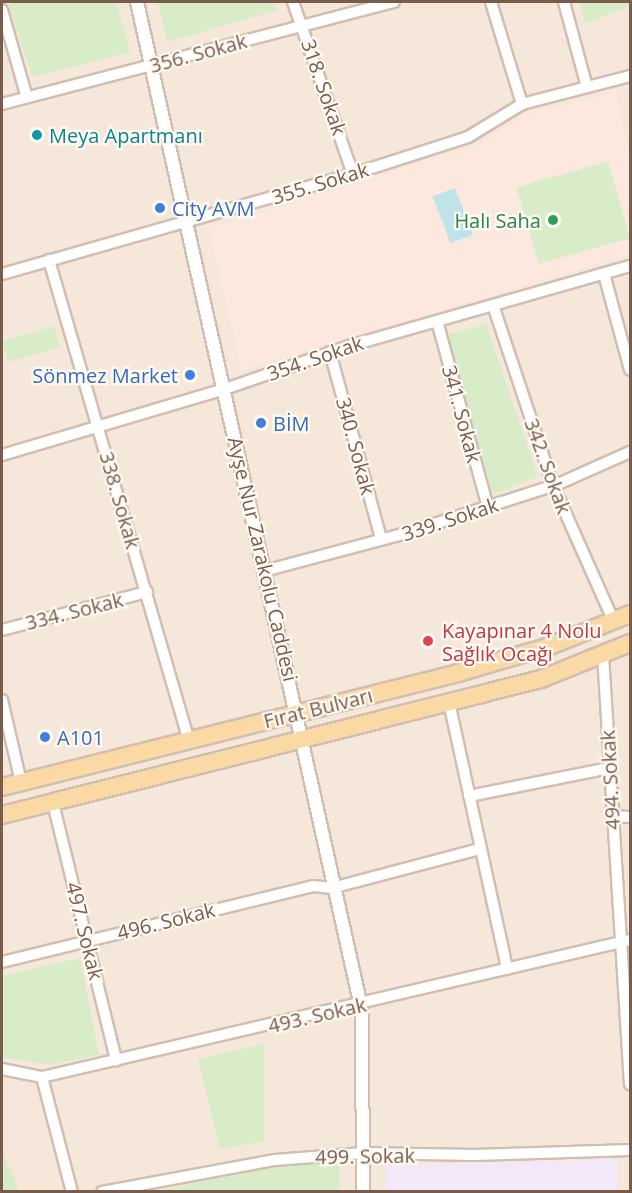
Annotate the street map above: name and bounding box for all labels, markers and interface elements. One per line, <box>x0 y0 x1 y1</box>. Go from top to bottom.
street label: 356. Sokak <box>147 28 249 78</box>
street label: 318. Sokak <box>296 36 352 138</box>
place label: Meya Apartmanı <box>49 123 203 147</box>
marker: Meya Apartmanı <box>30 128 44 142</box>
street label: 355. Sokak <box>269 157 371 209</box>
place label: City AVM <box>172 196 255 220</box>
marker: City AVM <box>153 201 167 215</box>
place label: Halı Saha <box>454 208 541 232</box>
marker: Halı Saha <box>546 213 560 227</box>
street label: 354. Sokak <box>264 330 366 386</box>
place label: Sönmez Market <box>32 363 178 387</box>
street label: 341. Sokak <box>437 363 487 465</box>
marker: Sönmez Market <box>183 368 197 382</box>
street label: 340. Sokak <box>331 395 381 497</box>
place label: BİM <box>273 411 309 435</box>
street label: 342. Sokak <box>520 415 576 517</box>
marker: BİM <box>254 416 268 430</box>
street label: Ayşe Nur Zarakolu Caddesi <box>223 434 303 684</box>
street label: 338. Sokak <box>95 449 145 551</box>
street label: 339. Sokak <box>399 492 501 546</box>
street label: 334. Sokak <box>23 587 125 635</box>
place label: Kayapınar 4 Nolu Sağlık Ocağı <box>442 618 602 665</box>
marker: Kayapınar 4 Nolu Sağlık Ocağı <box>419 632 437 650</box>
street label: Fırat Bulvarı <box>261 683 375 733</box>
place label: A101 <box>57 725 104 749</box>
street label: 494. Sokak <box>595 729 625 831</box>
marker: A101 <box>38 730 52 744</box>
street label: 497. Sokak <box>61 880 109 982</box>
street label: 496. Sokak <box>115 897 217 945</box>
street label: 493. Sokak <box>266 992 368 1038</box>
street label: 499. Sokak <box>315 1143 415 1169</box>

